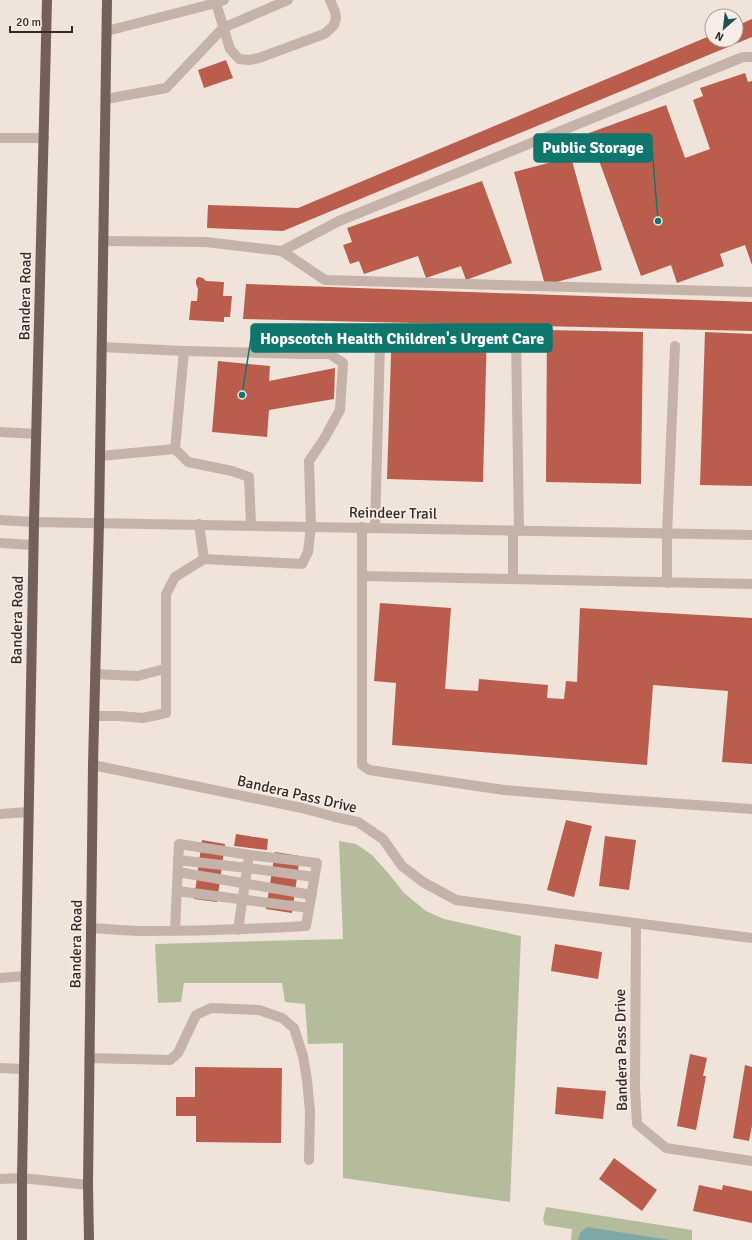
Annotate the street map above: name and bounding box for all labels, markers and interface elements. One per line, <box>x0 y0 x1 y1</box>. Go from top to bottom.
scale bar <box>10 8 72 34</box>
north arrow <box>704 8 744 48</box>
text: 20 m <box>16 15 41 30</box>
text: N <box>713 29 726 44</box>
callout: Public Storage <box>534 134 652 162</box>
text: Public Storage <box>542 138 644 158</box>
street label: Bandera Road <box>15 251 35 341</box>
callout: Hopscotch Health Children's Urgent Care <box>251 324 552 352</box>
text: Hopscotch Health Children's Urgent Care <box>260 329 544 349</box>
street label: Reindeer Trail <box>349 503 437 523</box>
street label: Bandera Road <box>7 575 27 665</box>
street label: Bandera Pass Drive <box>235 771 359 817</box>
street label: Bandera Road <box>66 899 86 989</box>
street label: Bandera Pass Drive <box>611 989 631 1111</box>

